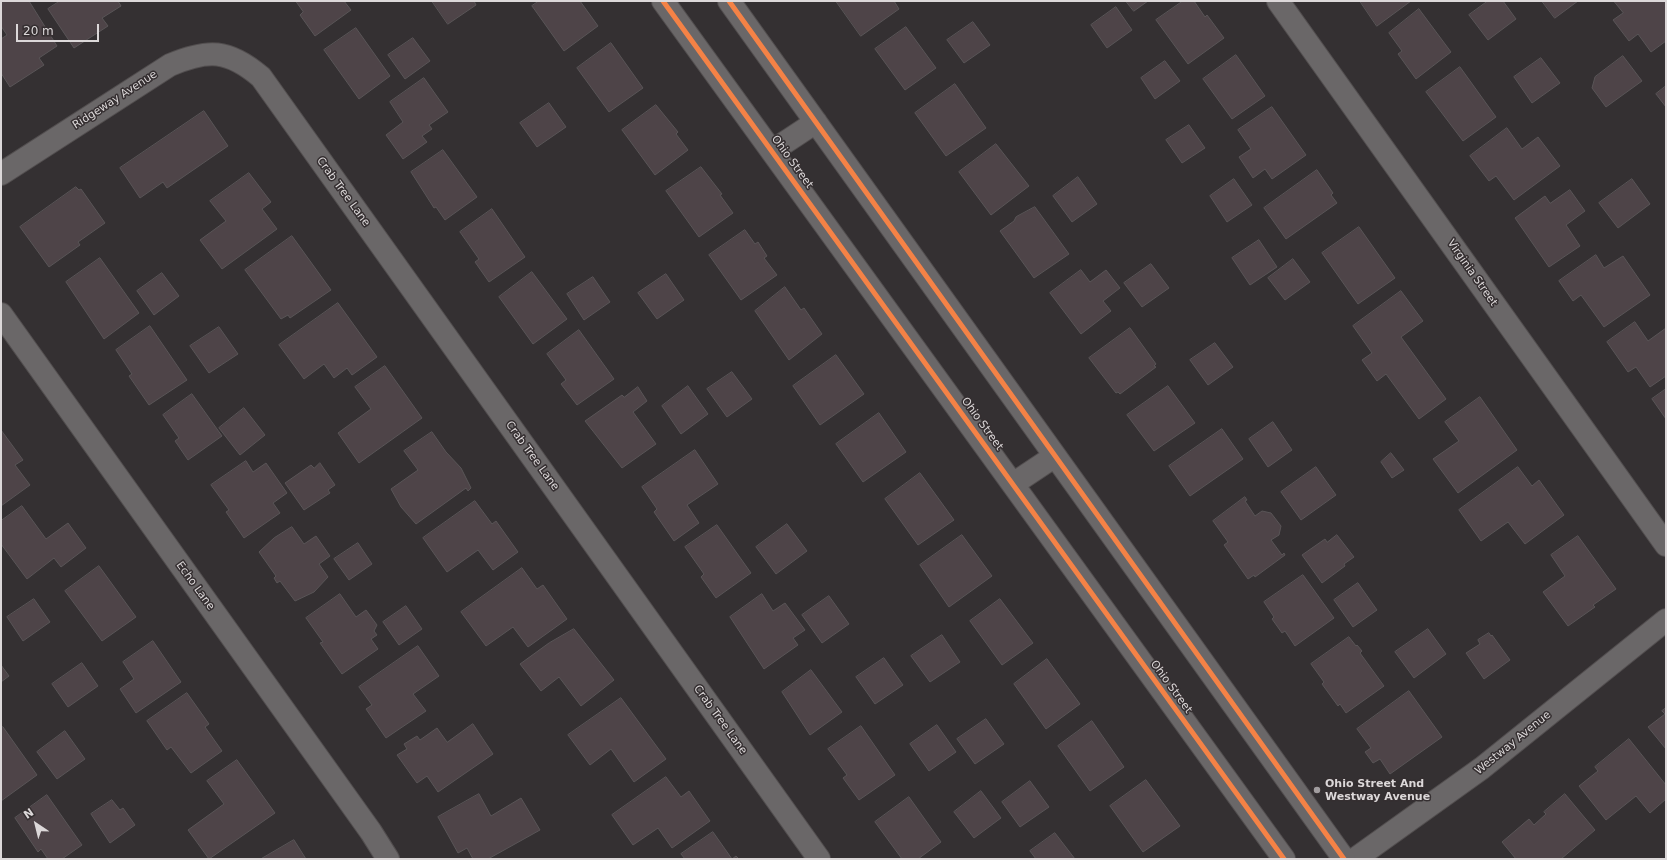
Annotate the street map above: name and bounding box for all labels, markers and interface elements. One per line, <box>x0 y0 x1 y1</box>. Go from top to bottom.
scale bar <box>18 16 101 42</box>
text: 20 m <box>23 24 54 38</box>
street label: Ridgeway Avenue <box>70 68 160 132</box>
street label: Ohio Street <box>768 133 816 191</box>
street label: Crab Tree Lane <box>313 155 373 229</box>
street label: Virginia Street <box>1444 237 1500 309</box>
street label: Ohio Street <box>958 395 1006 453</box>
street label: Crab Tree Lane <box>502 419 562 493</box>
street label: Echo Lane <box>173 559 217 613</box>
street label: Ohio Street <box>1147 658 1195 716</box>
street label: Crab Tree Lane <box>690 683 750 757</box>
street label: Westway Avenue <box>1472 708 1554 778</box>
place label: Ohio Street And Westway Avenue <box>1325 777 1430 803</box>
marker: Ohio Street And Westway Avenue <box>1312 785 1322 795</box>
north arrow <box>16 804 56 844</box>
text: N <box>21 806 36 822</box>

